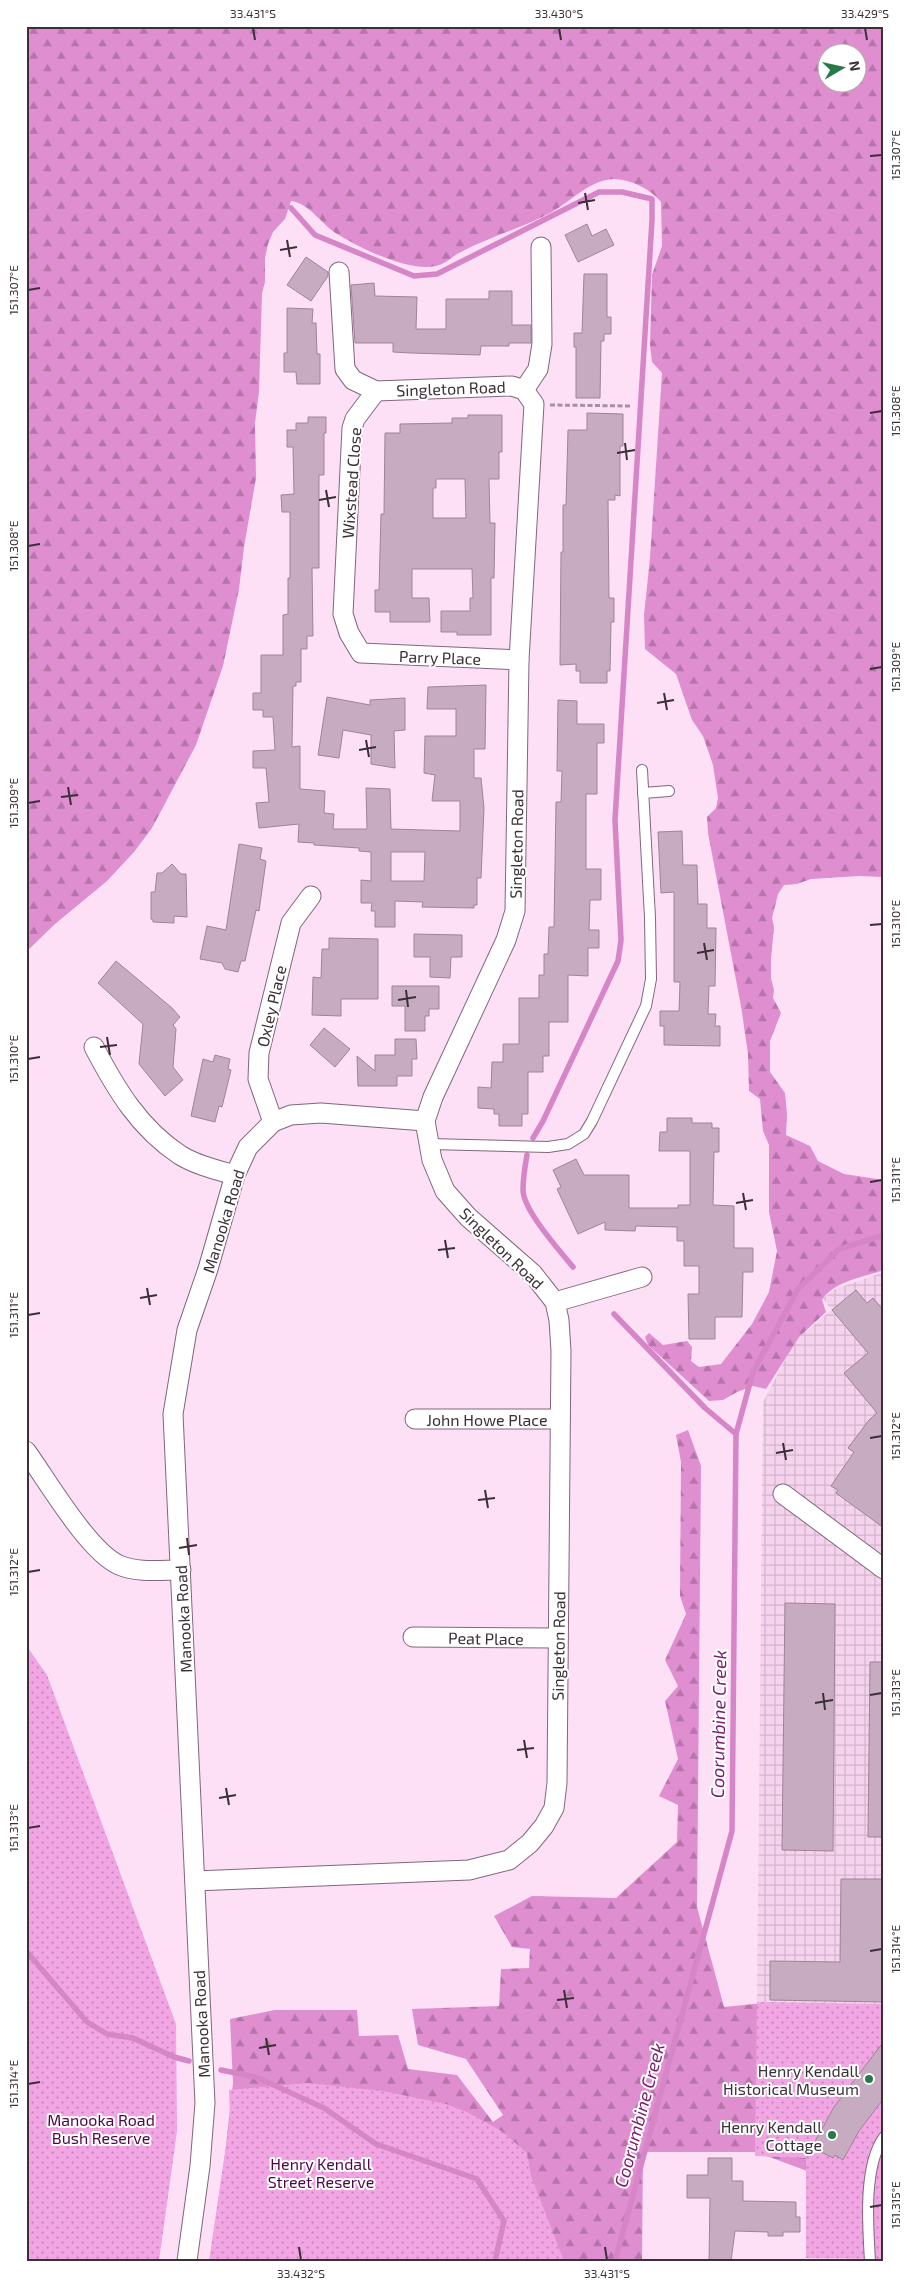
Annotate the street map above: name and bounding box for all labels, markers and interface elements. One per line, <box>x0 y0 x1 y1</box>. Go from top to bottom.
text: 33.431°S <box>230 6 276 20</box>
text: 33.430°S <box>535 6 583 20</box>
text: 33.429°S <box>841 6 889 20</box>
north arrow <box>818 42 868 92</box>
text: N <box>846 60 865 72</box>
text: 151.307°E <box>888 130 902 180</box>
text: 151.307°E <box>6 265 20 315</box>
street label: Singleton Road <box>396 377 506 399</box>
text: 151.308°E <box>888 385 902 437</box>
street label: Wixstead Close <box>338 427 364 539</box>
text: 151.308°E <box>6 520 20 572</box>
text: 151.309°E <box>888 641 902 692</box>
street label: Parry Place <box>399 646 481 668</box>
text: 151.309°E <box>6 777 20 828</box>
street label: Singleton Road <box>506 789 526 899</box>
text: 151.310°E <box>888 899 902 948</box>
street label: Oxley Place <box>252 963 290 1049</box>
text: 151.310°E <box>6 1034 20 1083</box>
text: 151.311°E <box>888 1157 902 1203</box>
street label: Manooka Road <box>198 1167 248 1275</box>
street label: Singleton Road <box>456 1203 548 1293</box>
text: 151.311°E <box>6 1292 20 1338</box>
street label: John Howe Place <box>427 1410 547 1429</box>
text: 151.312°E <box>888 1412 902 1460</box>
text: 151.312°E <box>6 1548 20 1596</box>
street label: Manooka Road <box>171 1565 195 1673</box>
street label: Singleton Road <box>548 1591 568 1701</box>
street label: Peat Place <box>448 1628 524 1648</box>
water label: Coorumbine Creek <box>706 1650 730 1798</box>
text: 151.313°E <box>888 1669 902 1717</box>
text: 151.313°E <box>6 1804 20 1852</box>
text: 151.314°E <box>888 1924 902 1973</box>
street label: Manooka Road <box>189 1970 213 2078</box>
water label: Coorumbine Creek <box>609 2041 669 2189</box>
text: 151.314°E <box>6 2059 20 2108</box>
place label: Henry Kendall Historical Museum <box>723 2061 859 2098</box>
marker: Henry Kendall Historical Museum <box>863 2073 875 2085</box>
park label: Manooka Road Bush Reserve <box>47 2110 155 2147</box>
place label: Henry Kendall Cottage <box>721 2117 822 2154</box>
marker: Henry Kendall Cottage <box>826 2129 838 2141</box>
park label: Henry Kendall Street Reserve <box>268 2154 374 2191</box>
text: 151.315°E <box>888 2181 902 2229</box>
text: 33.432°S <box>277 2266 325 2280</box>
text: 33.431°S <box>584 2266 630 2280</box>

